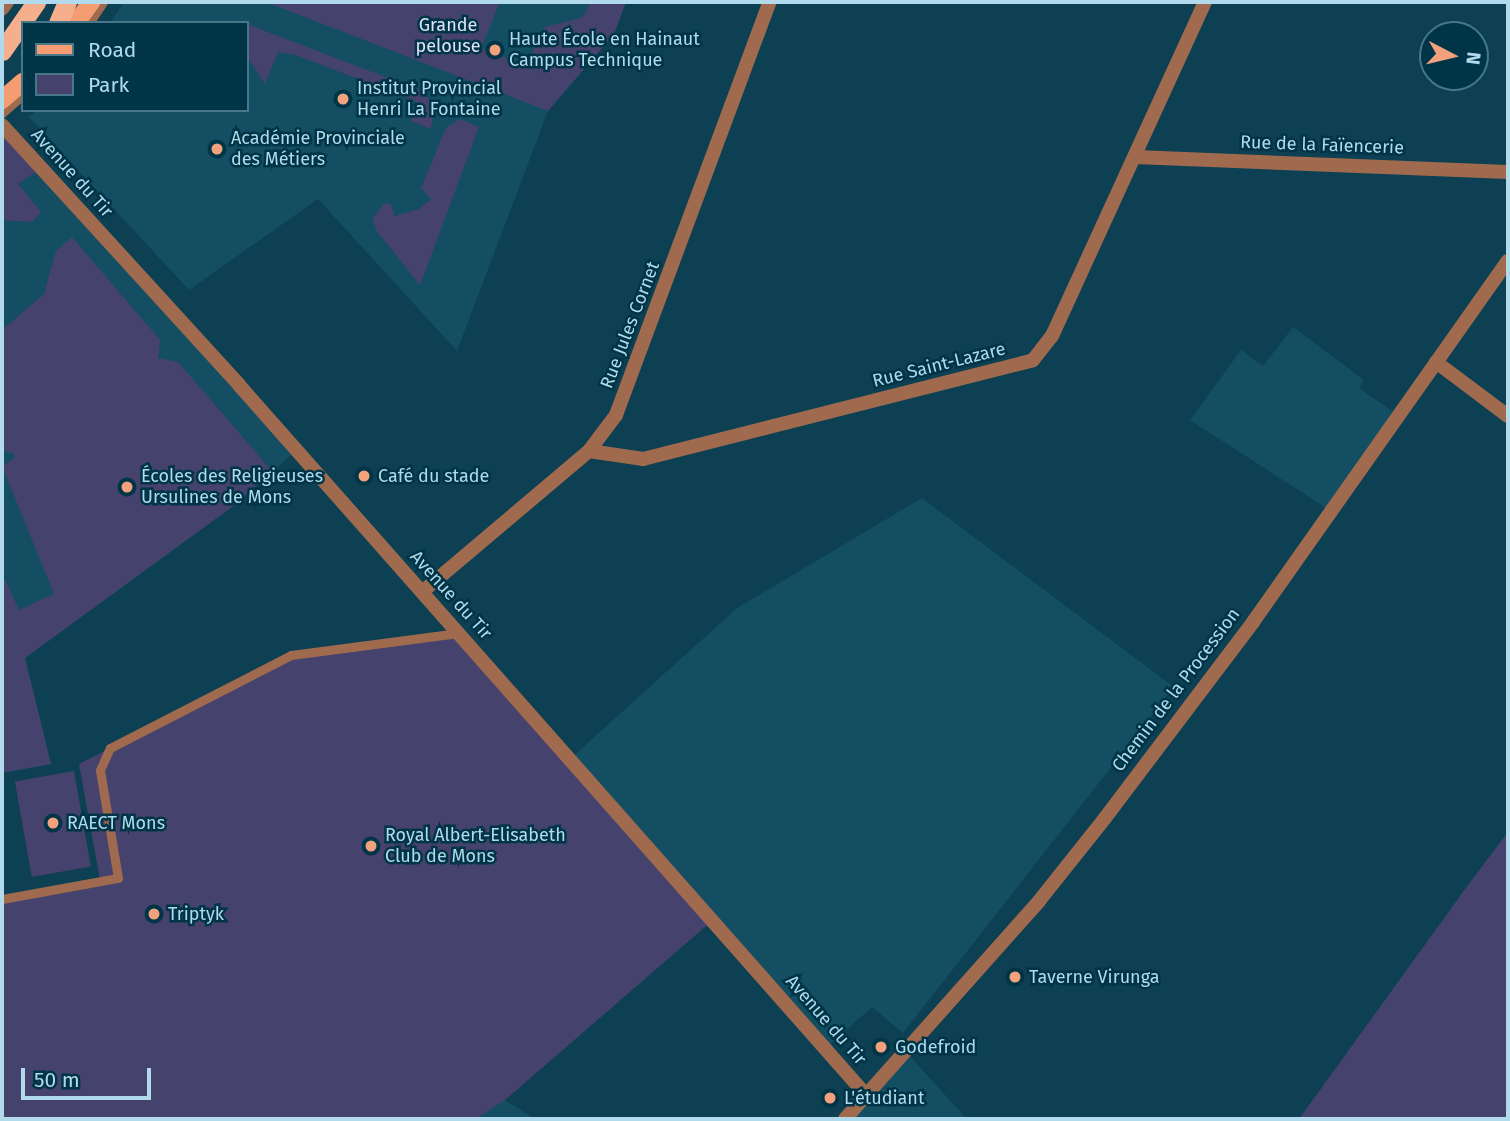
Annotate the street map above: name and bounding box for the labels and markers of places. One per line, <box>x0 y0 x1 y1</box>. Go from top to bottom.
place label: Haute École en Hainaut Campus Technique <box>509 29 700 72</box>
marker: Haute École en Hainaut Campus Technique <box>487 42 503 58</box>
place label: Institut Provincial Henri La Fontaine <box>357 78 501 120</box>
marker: Institut Provincial Henri La Fontaine <box>335 91 351 107</box>
place label: Académie Provinciale des Métiers <box>231 128 405 170</box>
marker: Académie Provinciale des Métiers <box>209 141 225 157</box>
place label: Café du stade <box>378 465 489 487</box>
place label: Écoles des Religieuses Ursulines de Mons <box>141 466 323 508</box>
marker: Café du stade <box>356 468 372 484</box>
marker: Écoles des Religieuses Ursulines de Mons <box>119 479 135 495</box>
place label: RAECT Mons <box>67 812 165 834</box>
marker: RAECT Mons <box>45 815 61 831</box>
place label: Royal Albert-Elisabeth Club de Mons <box>385 825 566 868</box>
marker: Royal Albert-Elisabeth Club de Mons <box>363 838 379 854</box>
place label: Triptyk <box>168 903 224 925</box>
marker: Triptyk <box>146 906 162 922</box>
place label: Taverne Virunga <box>1029 966 1159 988</box>
marker: Taverne Virunga <box>1007 969 1023 985</box>
place label: Godefroid <box>895 1036 976 1058</box>
marker: Godefroid <box>873 1039 889 1055</box>
place label: L'étudiant <box>844 1087 924 1109</box>
marker: L'étudiant <box>822 1090 838 1106</box>

